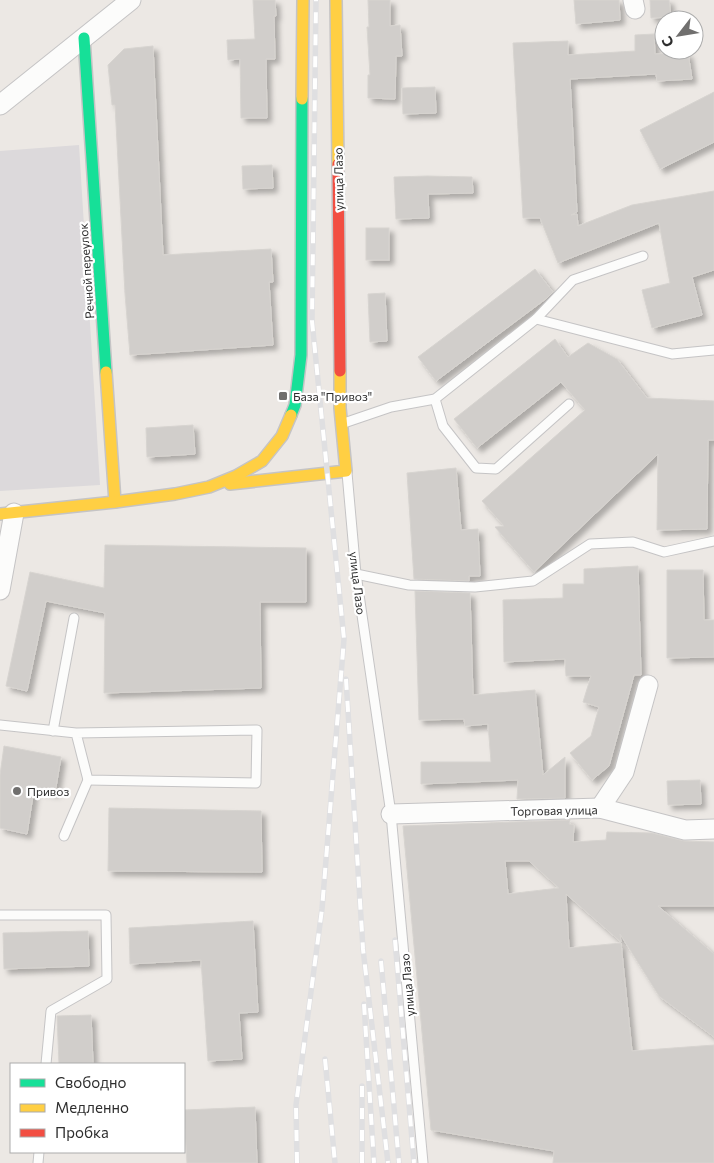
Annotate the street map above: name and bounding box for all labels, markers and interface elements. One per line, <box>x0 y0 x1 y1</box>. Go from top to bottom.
north arrow <box>654 10 704 60</box>
text: С <box>658 33 677 50</box>
street label: улица Лазо <box>330 147 346 211</box>
street label: Речной переулок <box>76 222 96 319</box>
place label: База "Привоз" <box>293 389 372 403</box>
marker: База "Привоз" <box>277 390 289 402</box>
street label: улица Лазо <box>347 551 369 615</box>
place label: Привоз <box>27 784 69 798</box>
marker: Привоз <box>11 785 23 797</box>
street label: Торговая улица <box>510 802 598 818</box>
street label: улица Лазо <box>397 953 417 1017</box>
legend <box>10 1063 185 1153</box>
text: Свободно <box>55 1073 126 1091</box>
text: Медленно <box>55 1098 129 1116</box>
text: Пробка <box>55 1123 109 1141</box>

